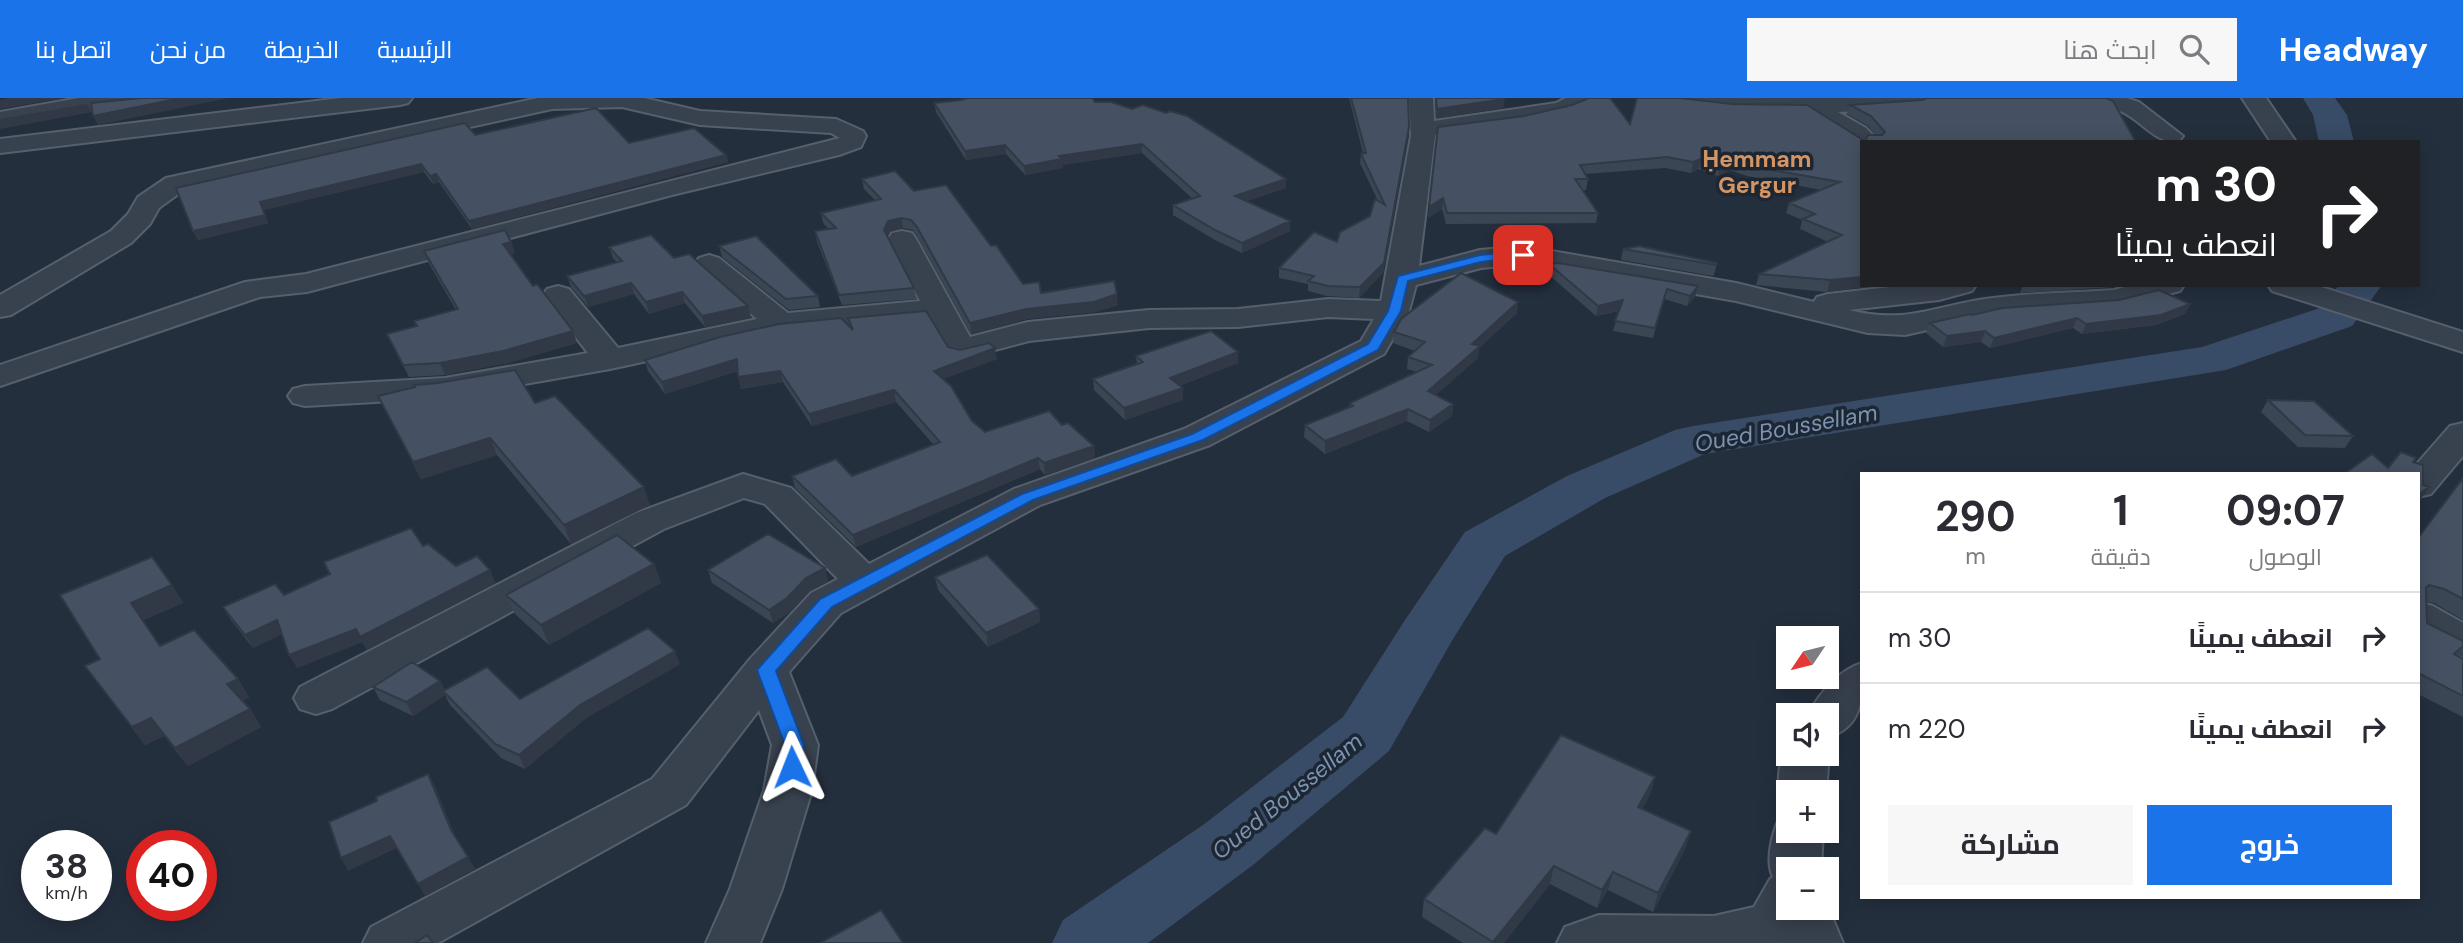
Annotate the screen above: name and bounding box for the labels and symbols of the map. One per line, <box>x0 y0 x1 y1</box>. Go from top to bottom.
district label: Ḥemmam Gergur <box>1703 144 1811 200</box>
pin <box>1493 225 1553 285</box>
water label: Oued Boussellam <box>1692 397 1880 459</box>
north arrow <box>1776 626 1839 690</box>
water label: Oued Boussellam <box>1206 726 1368 866</box>
position arrow <box>755 730 829 804</box>
speed limit sign: 40 <box>126 830 217 921</box>

